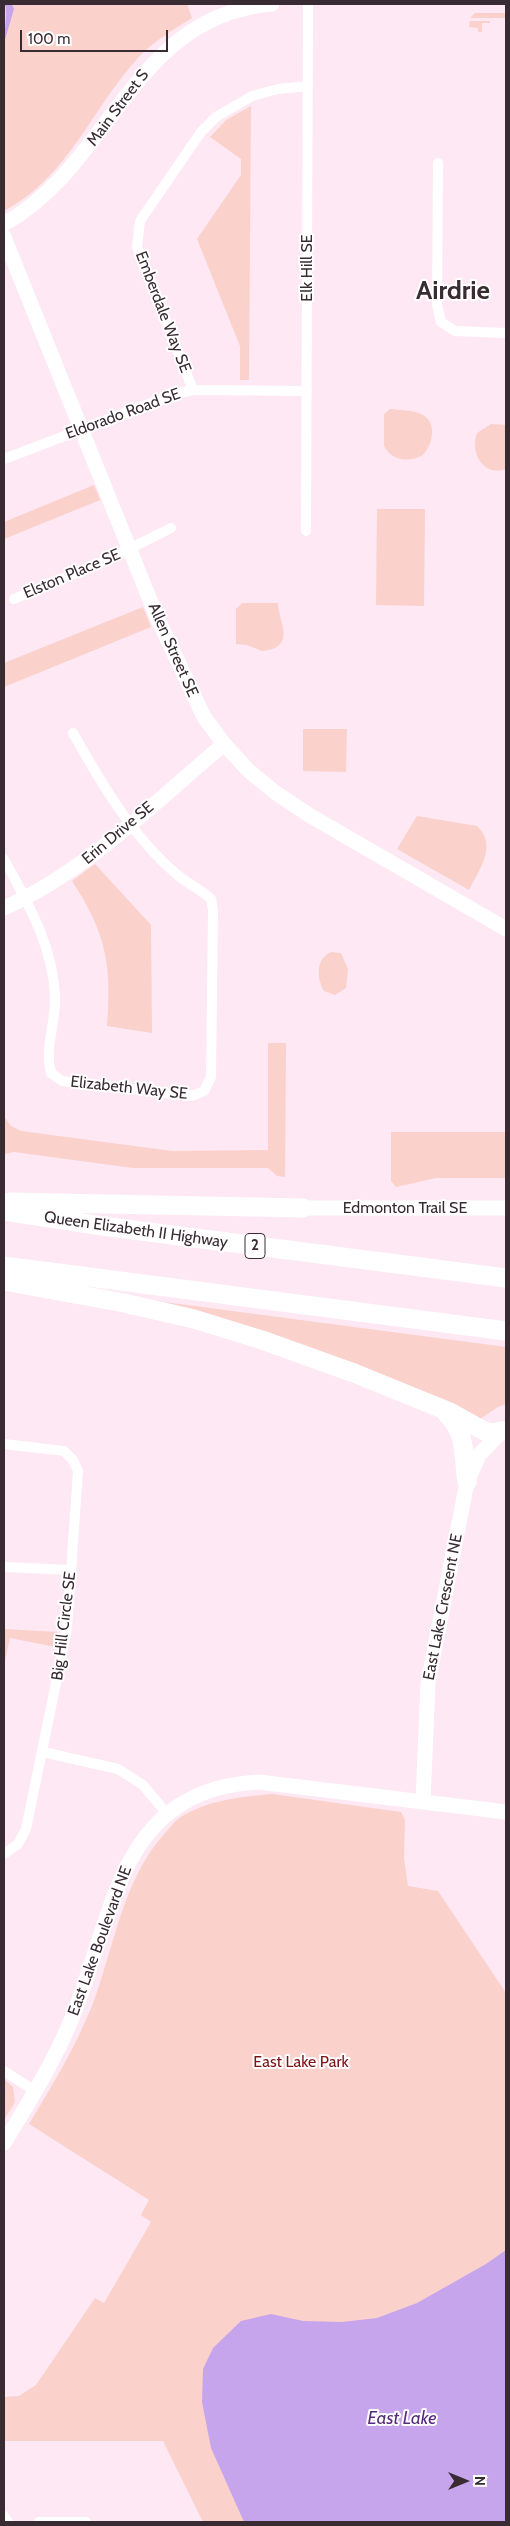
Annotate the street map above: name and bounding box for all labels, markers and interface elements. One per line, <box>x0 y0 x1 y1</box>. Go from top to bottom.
scale bar <box>22 20 170 52</box>
text: 100 m <box>28 30 70 48</box>
street label: Main Street S <box>83 66 153 150</box>
street label: Elk Hill SE <box>297 234 317 302</box>
street label: Emberdale Way SE <box>131 249 195 375</box>
district label: Airdrie <box>416 275 490 307</box>
street label: Eldorado Road SE <box>63 384 183 444</box>
street label: Elston Place SE <box>21 545 123 603</box>
street label: Allen Street SE <box>144 600 202 700</box>
street label: Erin Drive SE <box>78 798 158 868</box>
street label: Elizabeth Way SE <box>69 1072 189 1104</box>
street label: Edmonton Trail SE <box>343 1198 467 1218</box>
street label: Queen Elizabeth II Highway <box>43 1208 229 1252</box>
road number: 2 <box>245 1234 265 1258</box>
street label: East Lake Crescent NE <box>419 1532 467 1682</box>
street label: Big Hill Circle SE <box>48 1570 80 1682</box>
street label: East Lake Boulevard NE <box>64 1864 136 2018</box>
park label: East Lake Park <box>253 2052 349 2072</box>
water label: East Lake <box>368 2408 436 2430</box>
north arrow <box>440 2456 490 2506</box>
text: N <box>471 2476 489 2486</box>

